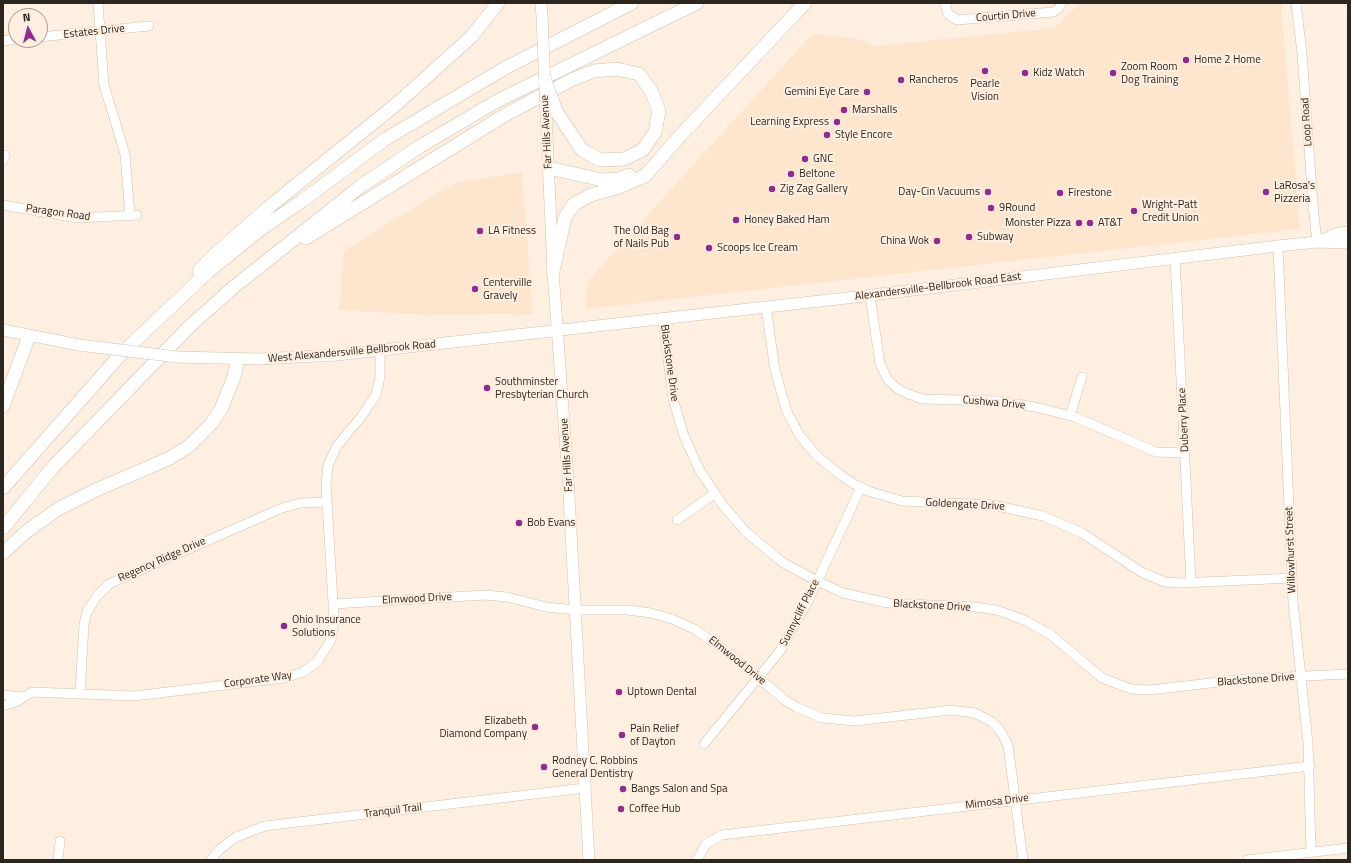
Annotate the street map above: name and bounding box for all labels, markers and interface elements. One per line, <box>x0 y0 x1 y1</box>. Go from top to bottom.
street label: Courtin Drive <box>976 7 1036 25</box>
north arrow <box>8 8 48 48</box>
text: N <box>22 9 31 25</box>
street label: Estates Drive <box>63 22 125 42</box>
place label: Home 2 Home <box>1194 53 1261 67</box>
marker: Home 2 Home <box>1181 55 1191 65</box>
place label: Zoom Room Dog Training <box>1121 60 1178 86</box>
marker: Pearle Vision <box>980 66 990 76</box>
place label: Kidz Watch <box>1033 66 1085 80</box>
marker: Kidz Watch <box>1020 68 1030 78</box>
marker: Zoom Room Dog Training <box>1108 68 1118 78</box>
place label: Rancheros <box>909 73 958 87</box>
marker: Rancheros <box>896 75 906 85</box>
place label: Pearle Vision <box>970 77 1000 103</box>
place label: Gemini Eye Care <box>784 85 859 99</box>
marker: Gemini Eye Care <box>862 87 872 97</box>
street label: Far Hills Avenue <box>538 95 556 169</box>
street label: Loop Road <box>1299 97 1315 147</box>
place label: Marshalls <box>852 103 897 117</box>
marker: Marshalls <box>839 105 849 115</box>
place label: Learning Express <box>750 115 829 129</box>
marker: Learning Express <box>832 117 842 127</box>
place label: Style Encore <box>835 128 892 142</box>
marker: Style Encore <box>822 130 832 140</box>
place label: GNC <box>813 152 833 166</box>
marker: GNC <box>800 154 810 164</box>
place label: Beltone <box>799 167 835 181</box>
marker: Beltone <box>786 169 796 179</box>
place label: LaRosa's Pizzeria <box>1274 179 1315 205</box>
place label: Zig Zag Gallery <box>780 182 848 196</box>
marker: Zig Zag Gallery <box>767 184 777 194</box>
place label: Day-Cin Vacuums <box>898 185 980 199</box>
place label: Firestone <box>1068 186 1112 200</box>
marker: Day-Cin Vacuums <box>983 187 993 197</box>
marker: LaRosa's Pizzeria <box>1261 187 1271 197</box>
marker: Firestone <box>1055 188 1065 198</box>
place label: Wright-Patt Credit Union <box>1142 198 1199 224</box>
place label: 9Round <box>999 201 1035 215</box>
street label: Paragon Road <box>25 202 91 224</box>
marker: 9Round <box>986 203 996 213</box>
marker: Wright-Patt Credit Union <box>1129 206 1139 216</box>
place label: Honey Baked Ham <box>744 213 830 227</box>
marker: Honey Baked Ham <box>731 215 741 225</box>
place label: Monster Pizza <box>1005 216 1071 230</box>
place label: AT&T <box>1098 216 1122 230</box>
marker: Monster Pizza <box>1074 218 1084 228</box>
marker: AT&T <box>1085 218 1095 228</box>
place label: LA Fitness <box>488 224 536 238</box>
place label: The Old Bag of Nails Pub <box>613 224 669 250</box>
marker: LA Fitness <box>475 226 485 236</box>
place label: Subway <box>977 230 1014 244</box>
marker: The Old Bag of Nails Pub <box>672 232 682 242</box>
marker: Subway <box>964 232 974 242</box>
place label: China Wok <box>880 234 929 248</box>
marker: China Wok <box>932 236 942 246</box>
place label: Scoops Ice Cream <box>717 241 798 255</box>
marker: Scoops Ice Cream <box>704 243 714 253</box>
street label: Alexandersville-Bellbrook Road East <box>854 270 1022 304</box>
place label: Centerville Gravely <box>483 276 532 302</box>
marker: Centerville Gravely <box>470 284 480 294</box>
street label: Blackstone Drive <box>657 324 681 402</box>
street label: West Alexandersville Bellbrook Road <box>268 338 436 366</box>
place label: Southminster Presbyterian Church <box>495 375 588 401</box>
marker: Southminster Presbyterian Church <box>482 383 492 393</box>
street label: Duberry Place <box>1176 387 1192 453</box>
street label: Cushwa Drive <box>962 394 1026 412</box>
street label: Far Hills Avenue <box>558 418 576 492</box>
street label: Goldengate Drive <box>925 496 1005 514</box>
street label: Willowhurst Street <box>1283 506 1299 594</box>
place label: Bob Evans <box>527 516 575 530</box>
marker: Bob Evans <box>514 518 524 528</box>
street label: Regency Ridge Drive <box>116 535 208 585</box>
street label: Sunnycliff Place <box>778 577 822 649</box>
street label: Elmwood Drive <box>382 591 452 607</box>
street label: Blackstone Drive <box>893 597 971 615</box>
place label: Ohio Insurance Solutions <box>292 613 361 639</box>
marker: Ohio Insurance Solutions <box>279 621 289 631</box>
street label: Elmwood Drive <box>706 634 768 688</box>
street label: Corporate Way <box>223 669 293 691</box>
street label: Blackstone Drive <box>1217 671 1295 689</box>
place label: Uptown Dental <box>627 685 697 699</box>
marker: Uptown Dental <box>614 687 624 697</box>
place label: Elizabeth Diamond Company <box>439 714 527 740</box>
marker: Elizabeth Diamond Company <box>530 722 540 732</box>
place label: Pain Relief of Dayton <box>630 722 679 748</box>
marker: Pain Relief of Dayton <box>617 730 627 740</box>
place label: Rodney C. Robbins General Dentistry <box>552 754 638 780</box>
marker: Rodney C. Robbins General Dentistry <box>539 762 549 772</box>
place label: Bangs Salon and Spa <box>631 782 727 796</box>
marker: Bangs Salon and Spa <box>618 784 628 794</box>
street label: Mimosa Drive <box>965 792 1029 812</box>
street label: Tranquil Trail <box>363 801 423 821</box>
place label: Coffee Hub <box>629 802 680 816</box>
marker: Coffee Hub <box>616 804 626 814</box>

